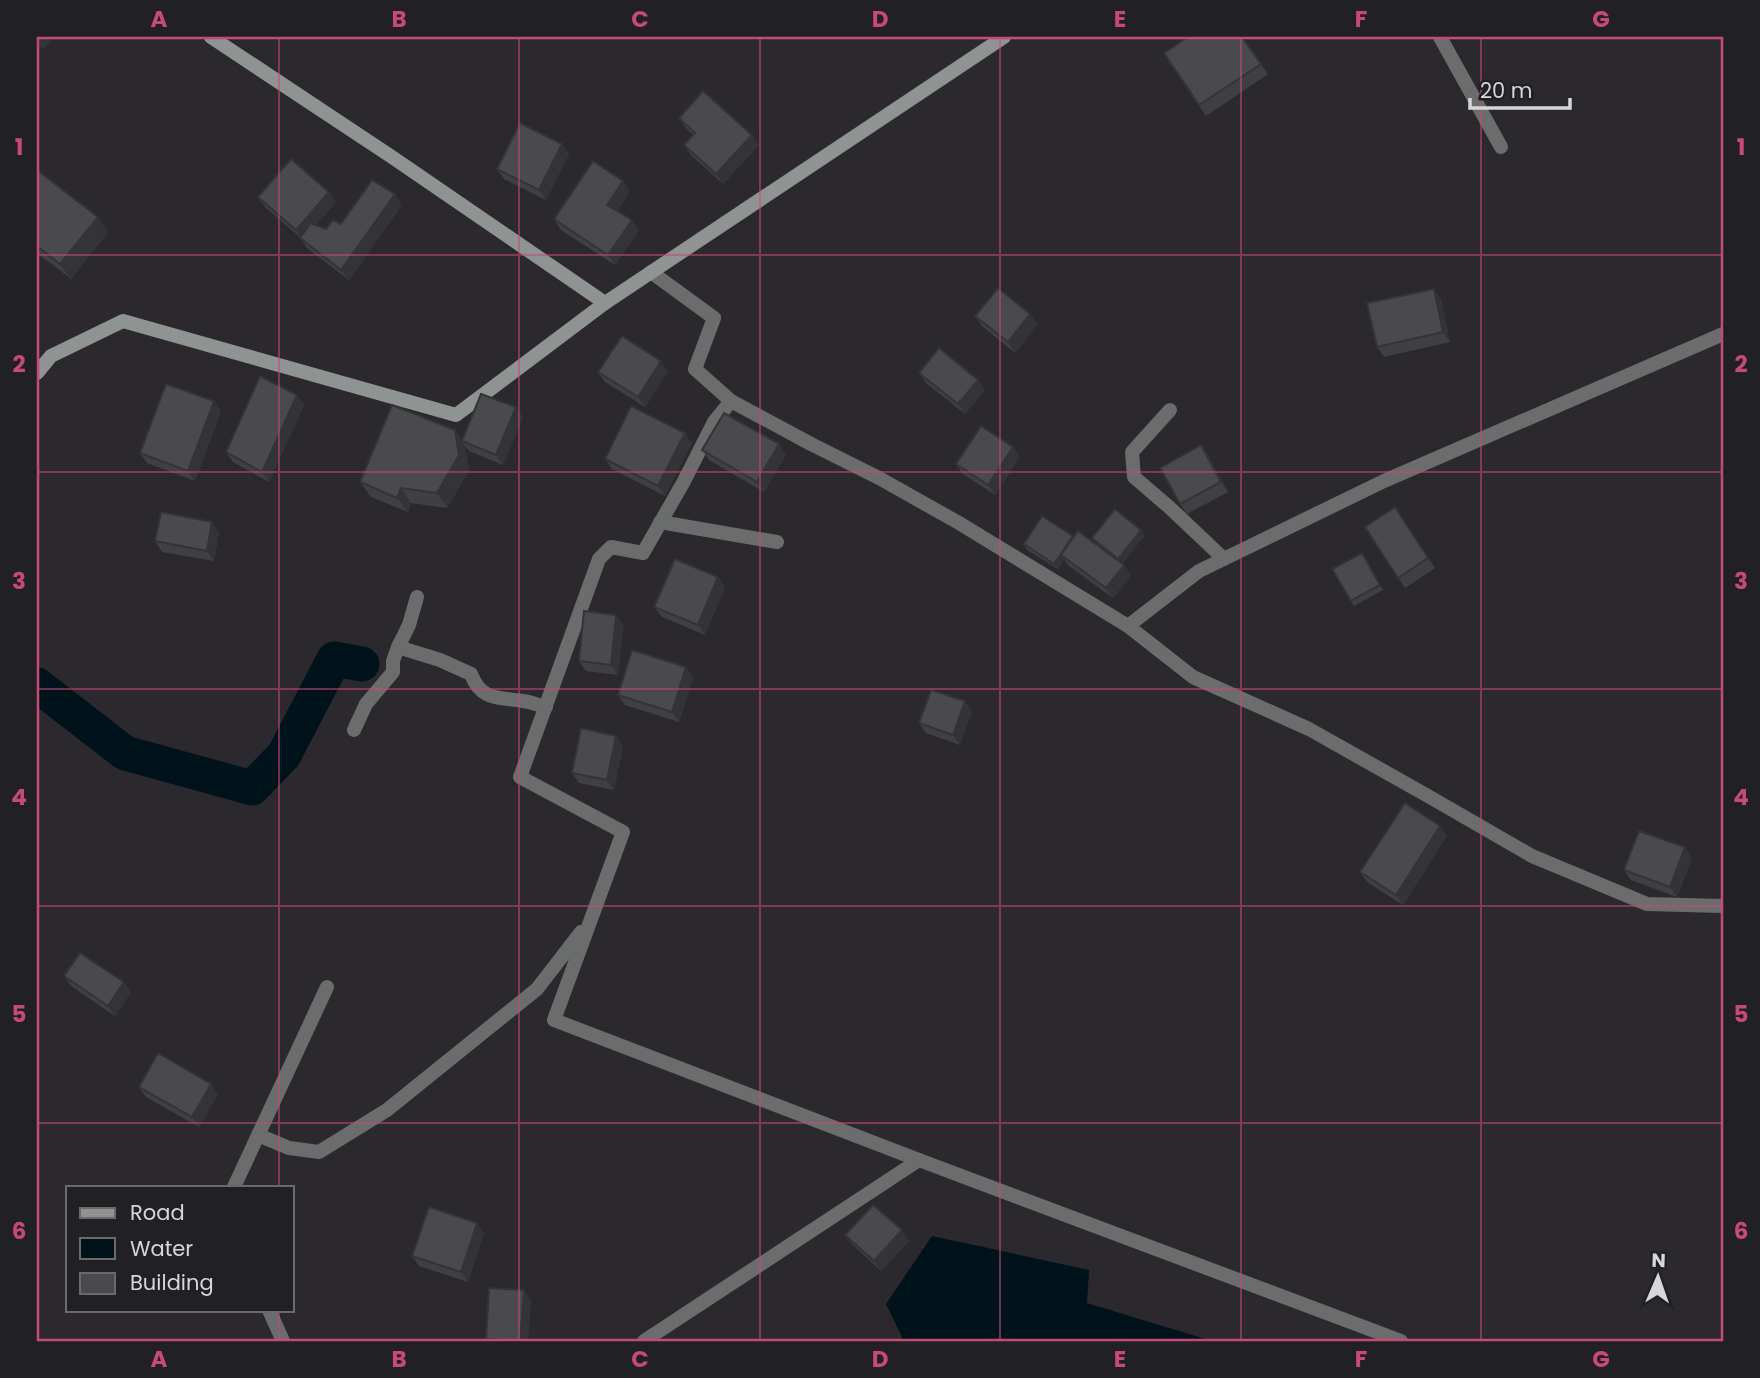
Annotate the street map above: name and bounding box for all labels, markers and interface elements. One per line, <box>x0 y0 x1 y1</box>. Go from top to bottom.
text: A <box>151 3 168 35</box>
text: B <box>391 3 407 35</box>
text: C <box>631 3 649 35</box>
text: D <box>872 3 888 35</box>
text: E <box>1114 3 1126 35</box>
text: F <box>1355 3 1367 35</box>
text: G <box>1592 3 1610 35</box>
scale bar <box>1470 66 1569 110</box>
text: 20 m <box>1480 76 1533 105</box>
text: 1 <box>15 131 23 163</box>
text: 1 <box>1737 131 1745 163</box>
text: 2 <box>12 348 26 380</box>
text: 2 <box>1734 348 1748 380</box>
text: 3 <box>12 565 26 597</box>
text: 3 <box>1734 565 1748 597</box>
text: 4 <box>11 781 27 813</box>
text: 4 <box>1733 781 1749 813</box>
text: 5 <box>12 998 26 1030</box>
text: 5 <box>1734 998 1748 1030</box>
legend <box>66 1186 294 1312</box>
text: Road <box>130 1198 185 1227</box>
text: 6 <box>12 1215 26 1247</box>
text: 6 <box>1734 1215 1748 1247</box>
text: Water <box>130 1234 193 1263</box>
north arrow <box>1624 1242 1694 1312</box>
text: N <box>1651 1247 1666 1274</box>
text: Building <box>130 1268 214 1297</box>
text: A <box>151 1343 168 1375</box>
text: B <box>391 1343 407 1375</box>
text: C <box>631 1343 649 1375</box>
text: D <box>872 1343 888 1375</box>
text: E <box>1114 1343 1126 1375</box>
text: F <box>1355 1343 1367 1375</box>
text: G <box>1592 1343 1610 1375</box>

